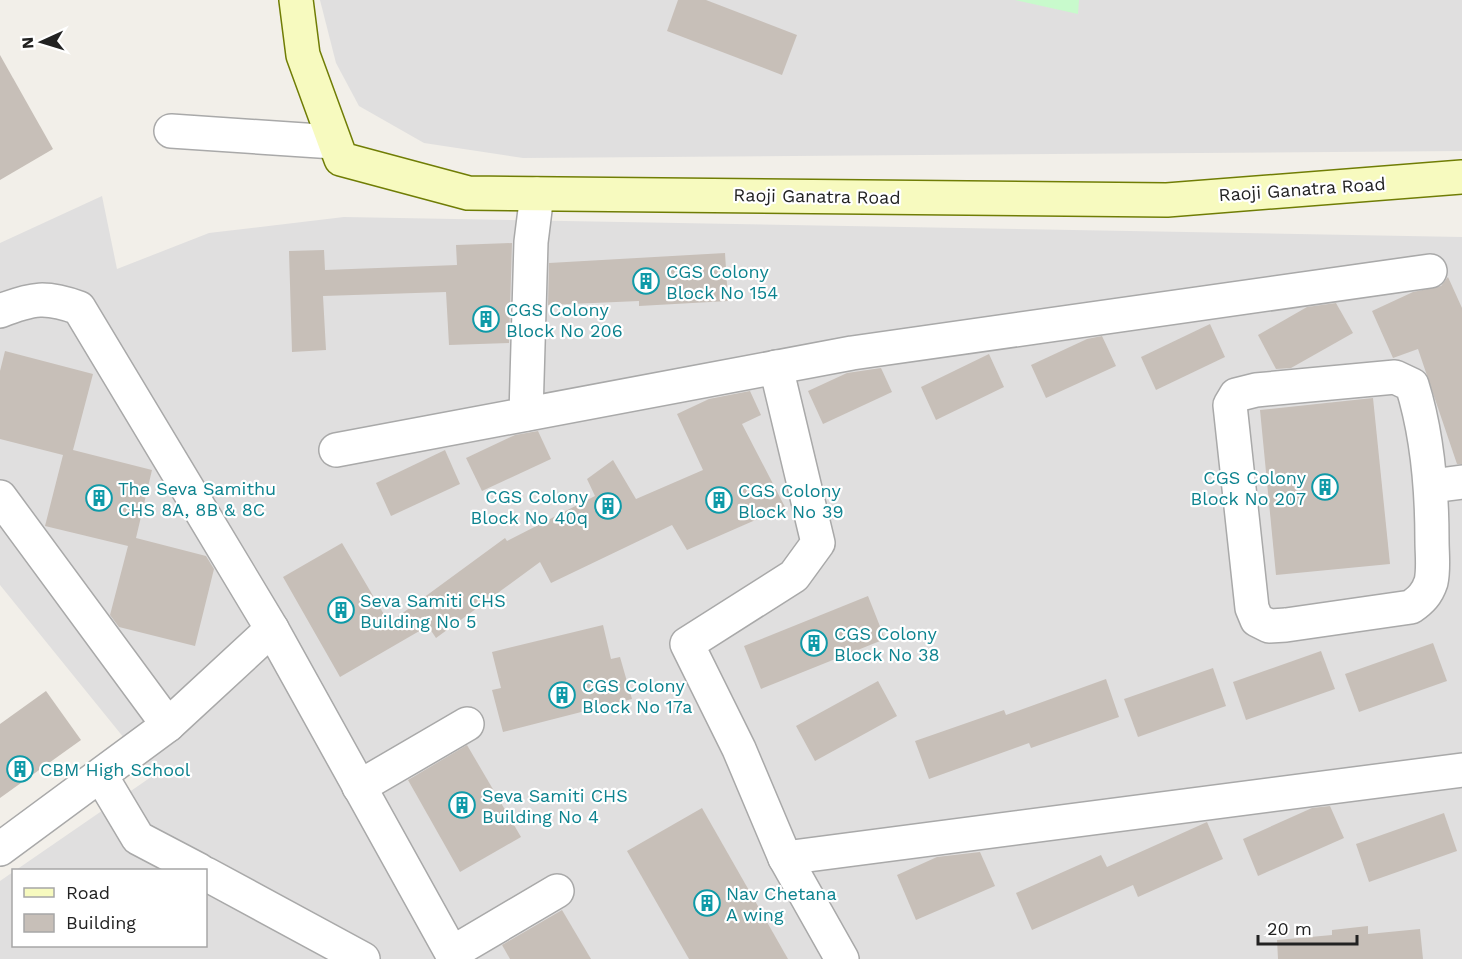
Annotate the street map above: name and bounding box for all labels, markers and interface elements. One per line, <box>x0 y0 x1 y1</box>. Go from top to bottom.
north arrow <box>12 12 72 72</box>
text: N <box>18 36 37 50</box>
street label: Raoji Ganatra Road <box>1218 173 1386 205</box>
street label: Raoji Ganatra Road <box>733 184 901 208</box>
place label: CGS Colony Block No 154 <box>666 261 778 303</box>
building icon: CGS Colony Block No 154 <box>631 266 661 296</box>
place label: CGS Colony Block No 206 <box>506 299 623 341</box>
building icon: CGS Colony Block No 206 <box>471 304 501 334</box>
place label: CGS Colony Block No 207 <box>1190 467 1307 509</box>
building icon: CGS Colony Block No 207 <box>1310 472 1340 502</box>
place label: The Seva Samithu CHS 8A, 8B & 8C <box>118 478 276 520</box>
place label: CGS Colony Block No 39 <box>738 480 844 522</box>
building icon: The Seva Samithu CHS 8A, 8B & 8C <box>84 483 114 513</box>
building icon: CGS Colony Block No 39 <box>704 485 734 515</box>
place label: CGS Colony Block No 40q <box>470 486 589 528</box>
building icon: CGS Colony Block No 40q <box>593 491 623 521</box>
place label: Seva Samiti CHS Building No 5 <box>360 590 506 632</box>
building icon: Seva Samiti CHS Building No 5 <box>326 595 356 625</box>
place label: CGS Colony Block No 38 <box>834 623 940 665</box>
building icon: CGS Colony Block No 38 <box>799 628 829 658</box>
place label: CGS Colony Block No 17a <box>582 675 693 717</box>
building icon: CGS Colony Block No 17a <box>547 680 577 710</box>
building icon: CBM High School <box>5 754 35 784</box>
place label: CBM High School <box>40 759 191 780</box>
place label: Seva Samiti CHS Building No 4 <box>482 785 628 827</box>
building icon: Seva Samiti CHS Building No 4 <box>447 790 477 820</box>
legend <box>12 869 207 947</box>
text: Road <box>66 882 110 903</box>
place label: Nav Chetana A wing <box>726 883 837 925</box>
building icon: Nav Chetana A wing <box>692 888 722 918</box>
scale bar <box>1258 908 1357 946</box>
text: Building <box>66 912 136 933</box>
text: 20 m <box>1267 918 1312 939</box>

